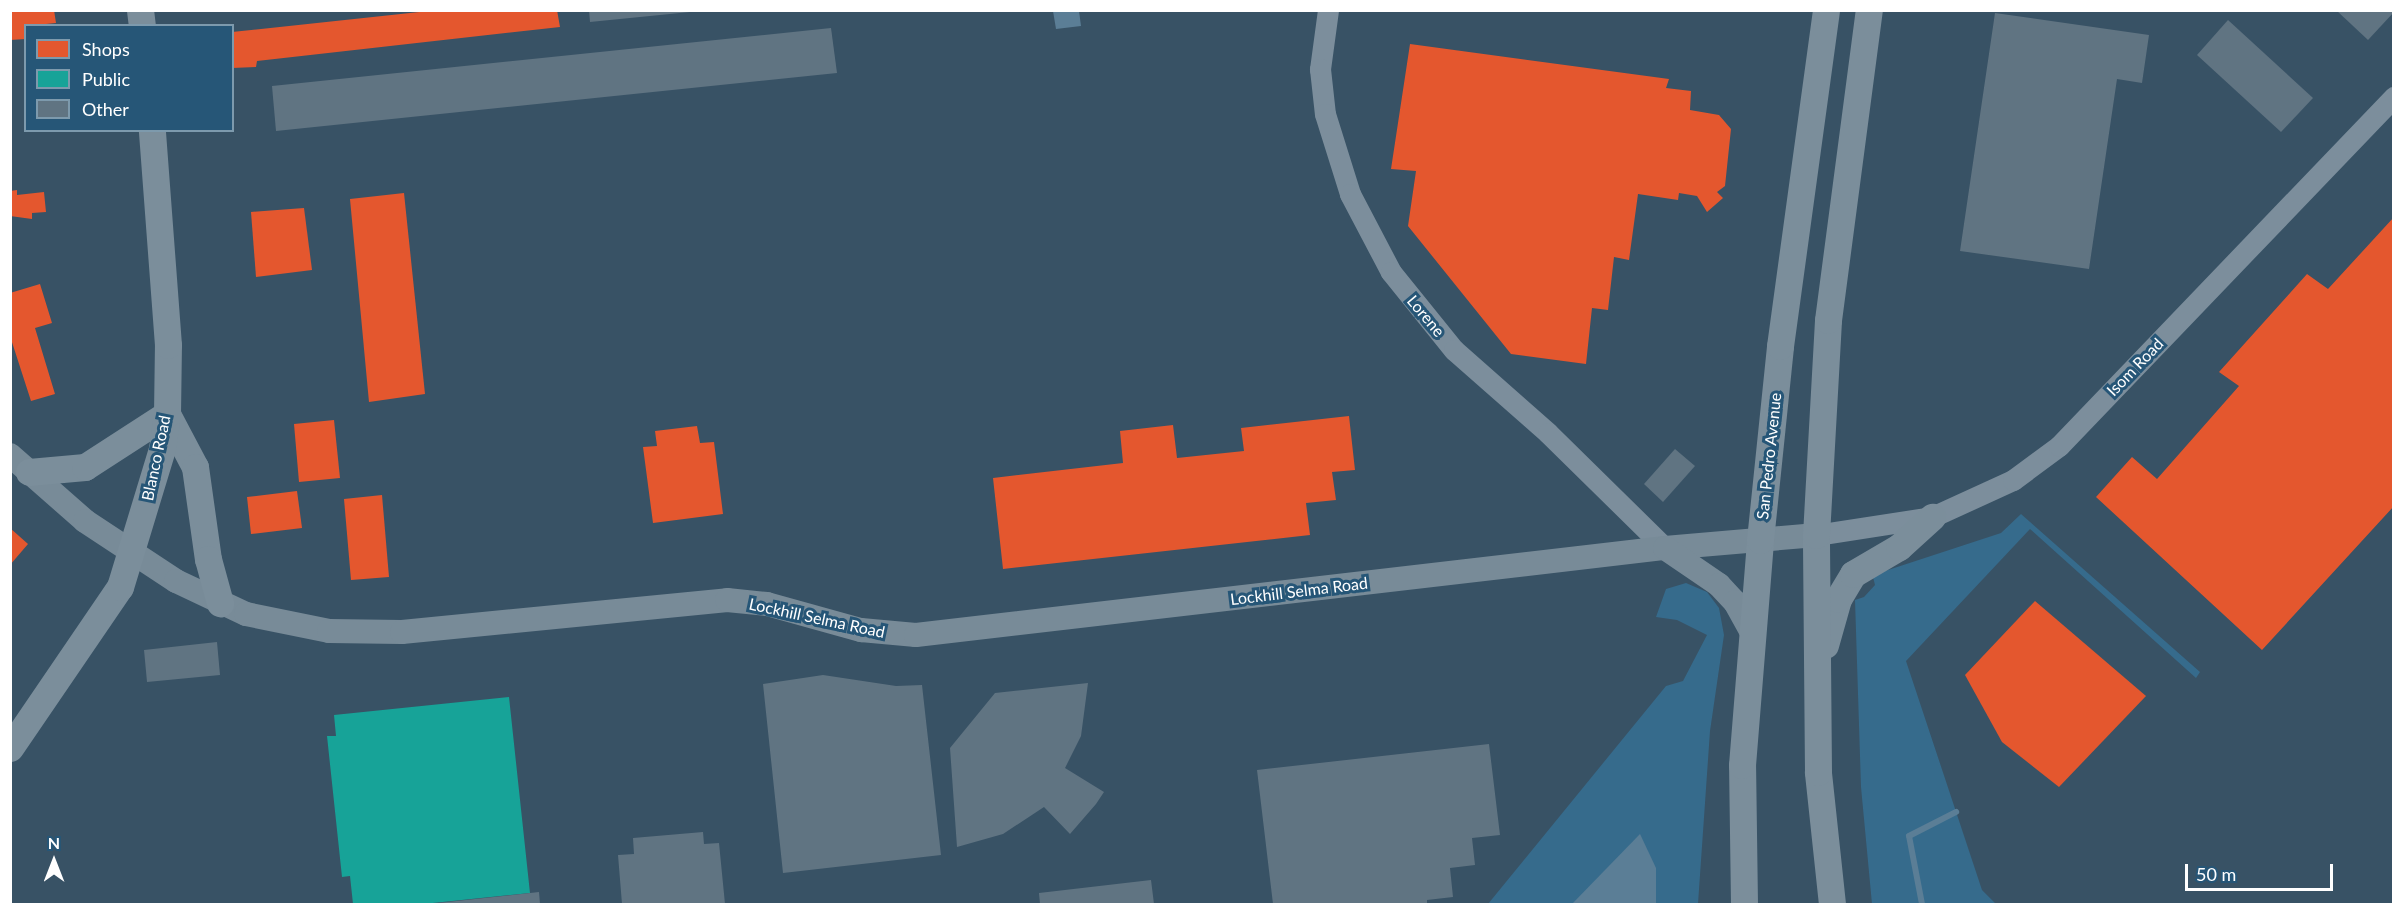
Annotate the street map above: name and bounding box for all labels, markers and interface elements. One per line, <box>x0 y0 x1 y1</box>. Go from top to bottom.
legend <box>24 24 234 132</box>
text: Shops <box>82 38 130 60</box>
text: Public <box>82 68 130 90</box>
text: Other <box>82 98 129 120</box>
street label: Lorene <box>1403 291 1449 341</box>
street label: Isom Road <box>2103 334 2167 400</box>
street label: San Pedro Avenue <box>1753 391 1785 521</box>
street label: Blanco Road <box>138 413 174 503</box>
street label: Lockhill Selma Road <box>1229 573 1369 609</box>
street label: Lockhill Selma Road <box>747 594 887 642</box>
north arrow <box>24 831 84 891</box>
text: N <box>48 833 60 852</box>
scale bar <box>2188 852 2336 890</box>
text: 50 m <box>2196 863 2236 885</box>

